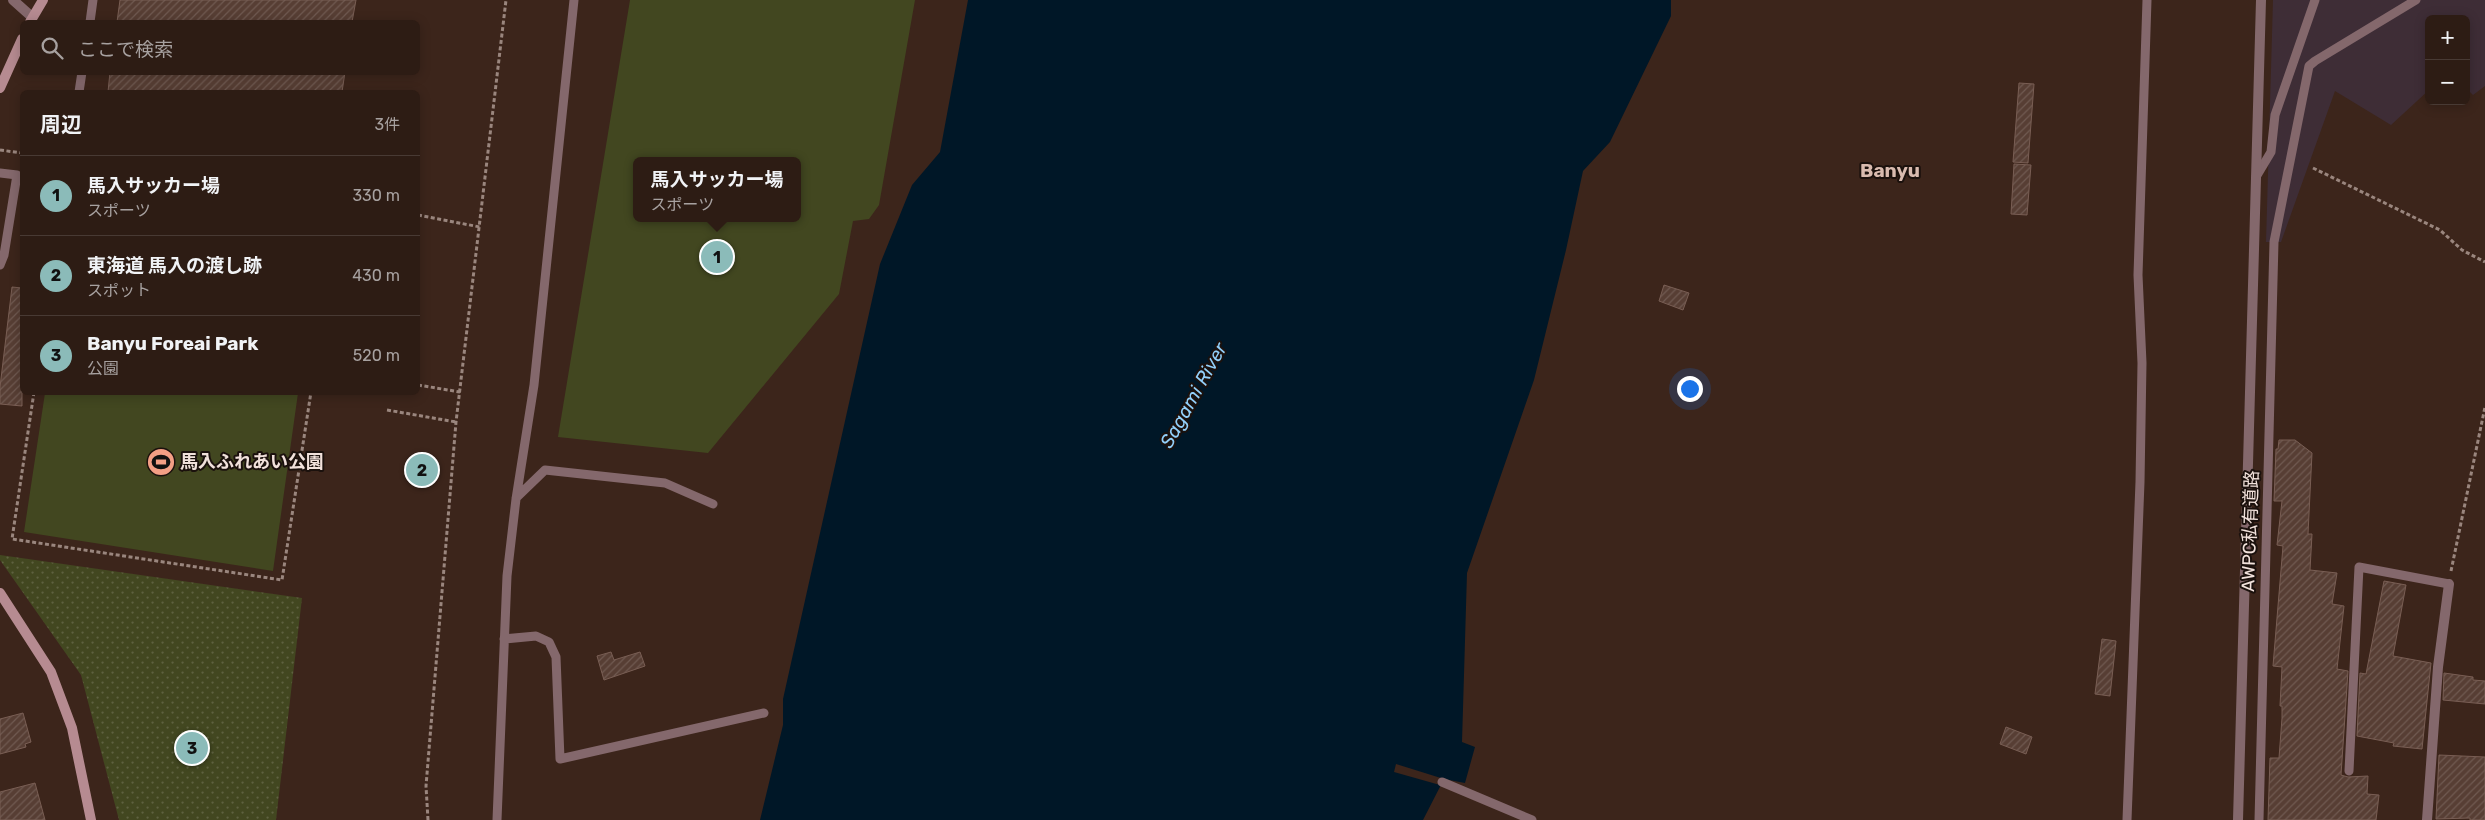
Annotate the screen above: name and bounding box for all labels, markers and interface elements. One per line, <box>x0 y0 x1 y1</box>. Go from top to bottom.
map controls <box>2425 15 2470 105</box>
button: + <box>2425 15 2470 60</box>
search box <box>20 20 420 75</box>
icon: search <box>38 34 66 62</box>
text: ここで検索 <box>78 38 173 61</box>
button: − <box>2425 60 2470 105</box>
text: 周辺 <box>40 112 82 137</box>
text: 3件 <box>374 115 400 134</box>
popup <box>633 157 801 222</box>
district label: Banyu <box>1860 159 1920 182</box>
text: 馬入サッカー場 <box>650 168 784 191</box>
text: 馬入サッカー場 <box>87 174 220 197</box>
text: 1 <box>52 186 60 205</box>
text: 330 m <box>352 186 400 205</box>
text: スポーツ <box>650 195 714 214</box>
text: スポーツ <box>87 201 151 220</box>
pin: 1 <box>701 238 733 276</box>
text: 東海道 馬入の渡し跡 <box>87 254 262 277</box>
text: 2 <box>51 266 61 285</box>
text: 430 m <box>352 266 400 285</box>
text: スポット <box>87 281 151 300</box>
text: Banyu Foreai Park <box>87 332 258 355</box>
water label: Sagami River <box>1155 338 1232 452</box>
text: 3 <box>51 346 61 365</box>
text: 520 m <box>353 346 400 365</box>
text: 公園 <box>87 359 119 378</box>
your location <box>1677 376 1703 402</box>
sports icon: 馬入ふれあい公園 <box>146 447 176 477</box>
place label: 馬入ふれあい公園 <box>180 451 324 473</box>
pin: 2 <box>406 451 438 489</box>
street label: AWPC私有道路 <box>2237 470 2263 592</box>
pin: 3 <box>176 729 208 767</box>

